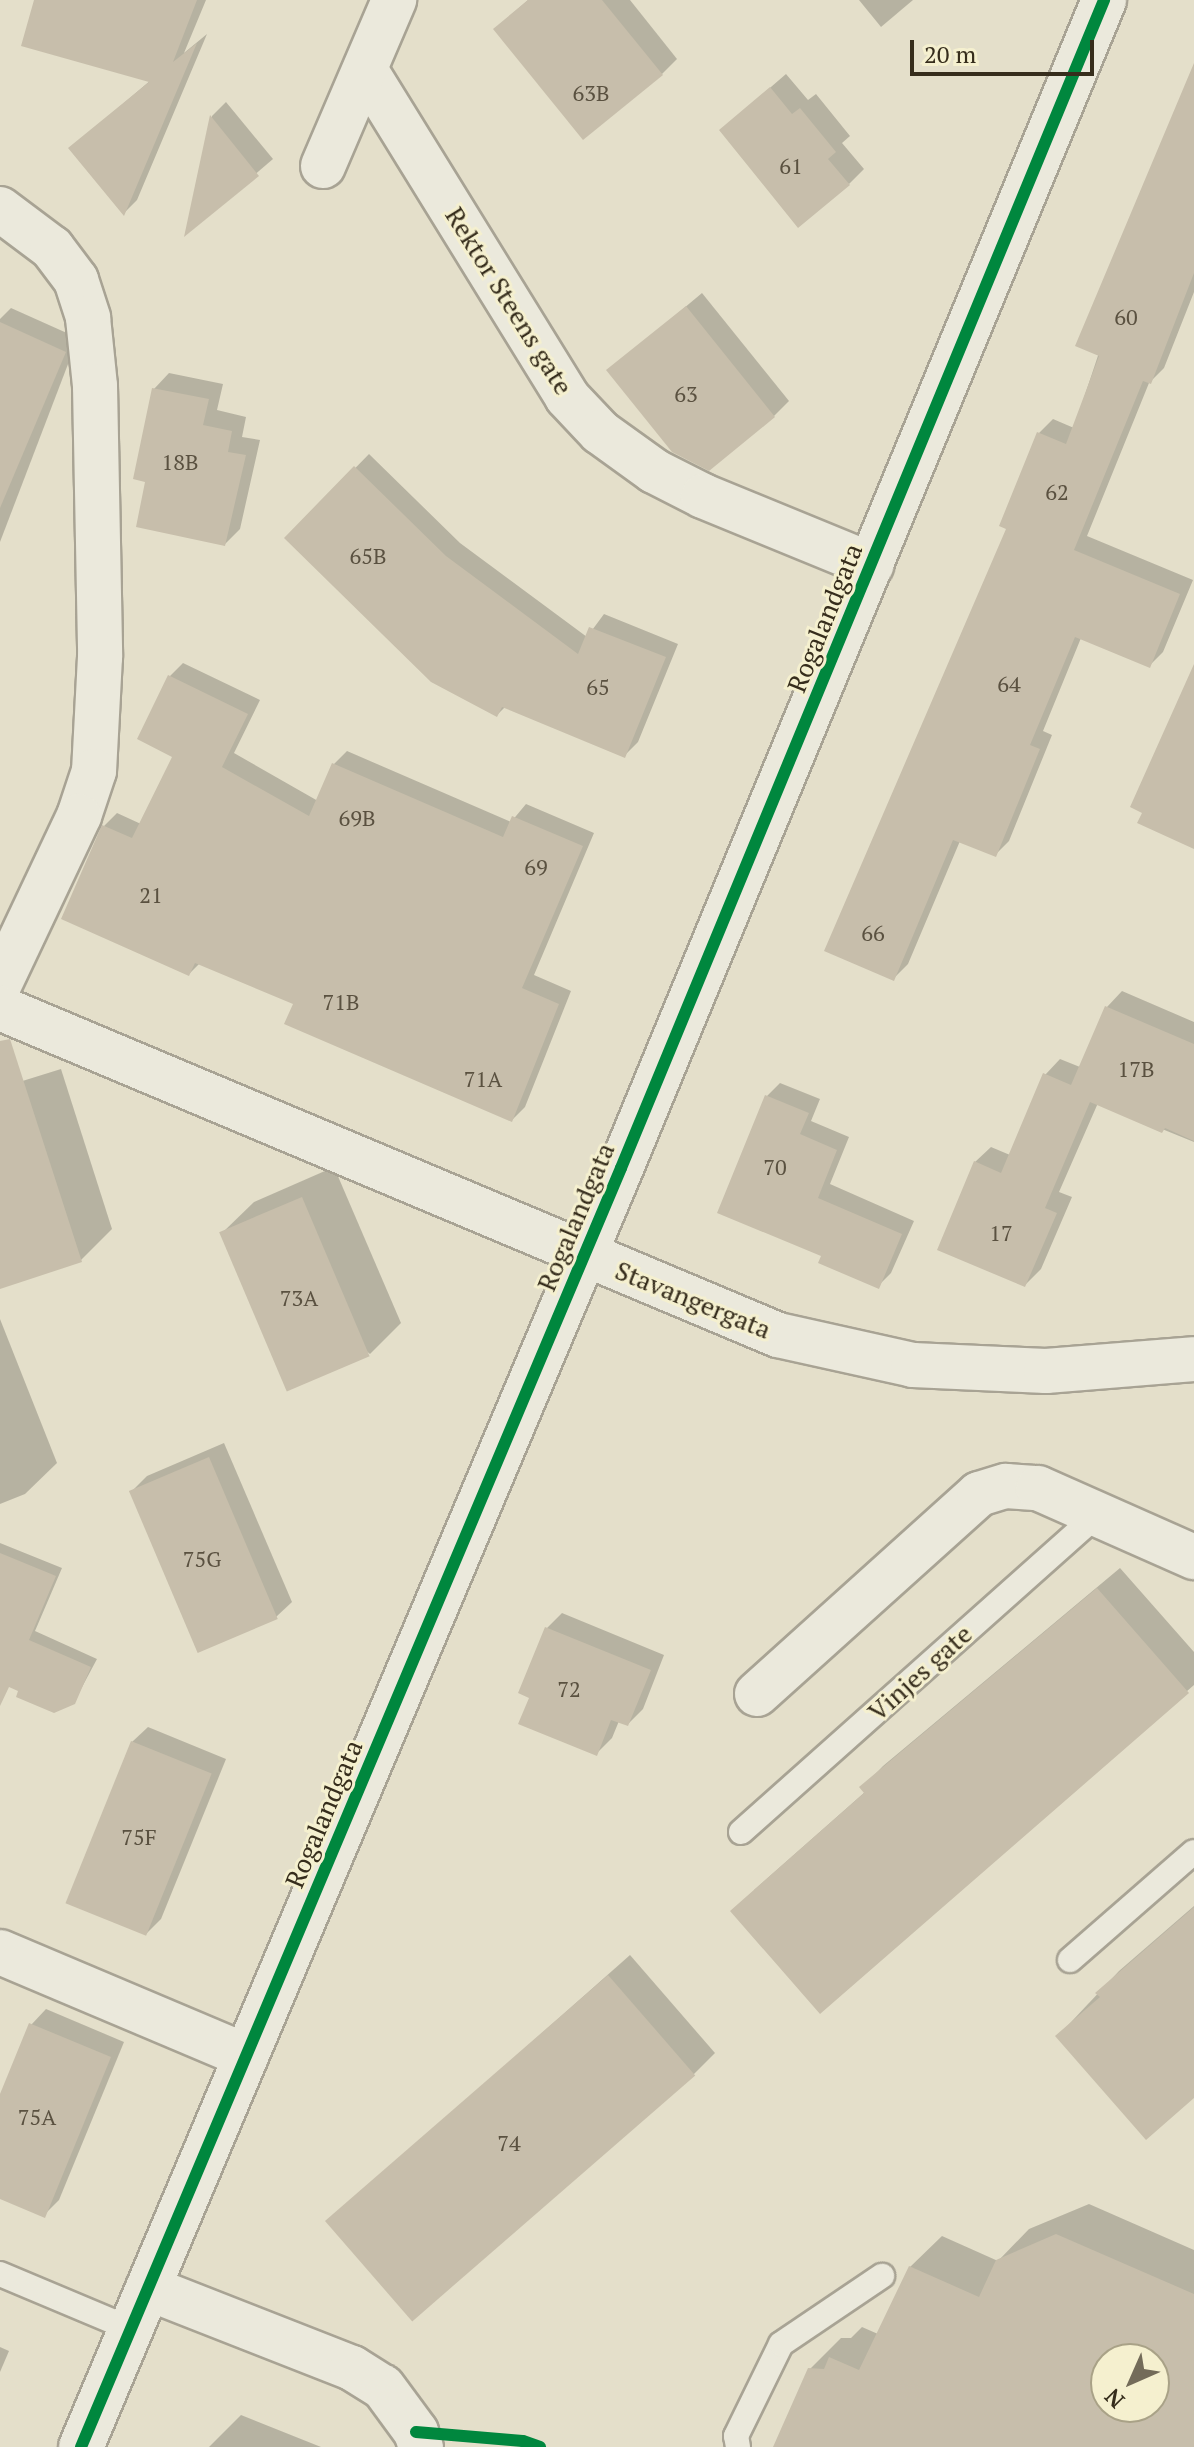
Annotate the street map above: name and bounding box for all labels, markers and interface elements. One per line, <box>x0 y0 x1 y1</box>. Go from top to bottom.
scale bar <box>914 24 1098 74</box>
text: 20 m <box>924 38 976 70</box>
house number: 63B <box>573 80 609 106</box>
house number: 61 <box>779 153 803 179</box>
street label: Rektor Steens gate <box>439 201 579 401</box>
house number: 60 <box>1114 304 1138 330</box>
house number: 63 <box>674 381 698 407</box>
house number: 18B <box>162 449 198 475</box>
house number: 62 <box>1045 479 1069 505</box>
street label: Rogalandgata <box>781 539 869 697</box>
house number: 65B <box>350 543 386 569</box>
house number: 64 <box>997 671 1021 697</box>
house number: 65 <box>586 674 610 700</box>
house number: 69B <box>339 805 375 831</box>
house number: 69 <box>524 854 548 880</box>
house number: 21 <box>139 882 163 908</box>
house number: 66 <box>861 920 885 946</box>
house number: 71B <box>323 989 359 1015</box>
house number: 17B <box>1118 1056 1154 1082</box>
house number: 71A <box>464 1066 502 1092</box>
street label: Rogalandgata <box>531 1138 621 1296</box>
house number: 70 <box>763 1154 787 1180</box>
house number: 17 <box>989 1220 1013 1246</box>
street label: Stavangergata <box>611 1255 775 1345</box>
house number: 73A <box>280 1285 318 1311</box>
house number: 75G <box>183 1546 221 1572</box>
street label: Vinjes gate <box>862 1618 978 1728</box>
house number: 72 <box>557 1676 581 1702</box>
street label: Rogalandgata <box>279 1735 369 1893</box>
house number: 75F <box>121 1824 157 1850</box>
house number: 75A <box>18 2104 56 2130</box>
house number: 74 <box>497 2130 521 2156</box>
north arrow <box>1090 2343 1170 2423</box>
text: N <box>1098 2383 1130 2415</box>

